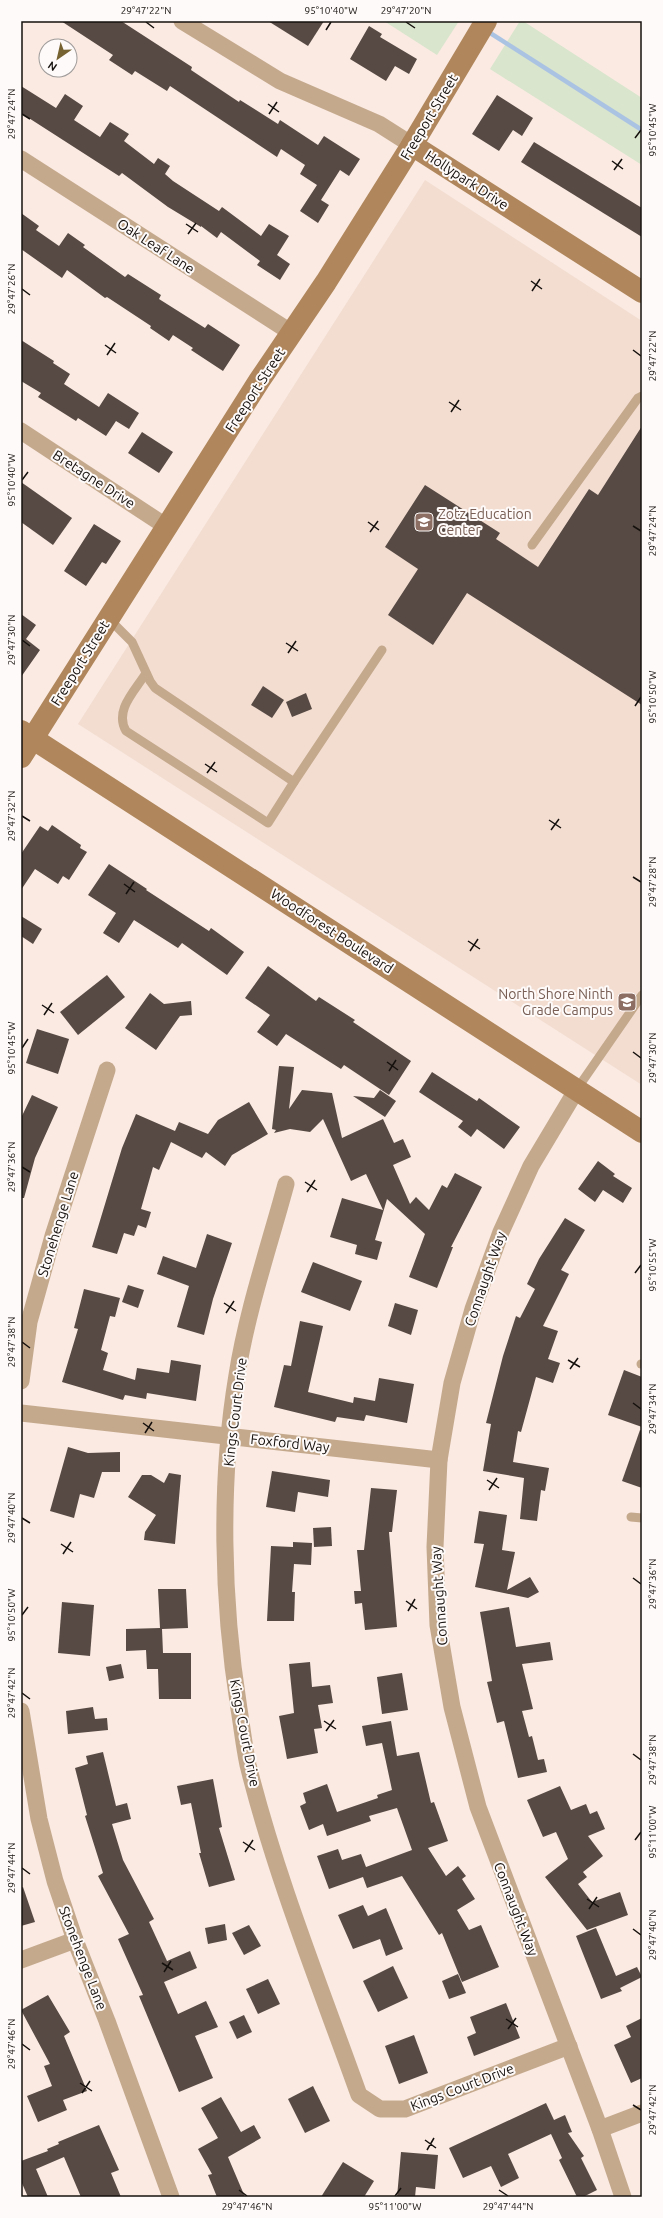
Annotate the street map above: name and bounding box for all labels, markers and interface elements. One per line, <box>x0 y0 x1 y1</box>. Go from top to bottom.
text: 29°47'22"N <box>121 5 171 16</box>
text: 95°10'40"W <box>305 5 357 16</box>
text: 29°47'20"N <box>381 5 431 16</box>
north arrow <box>38 38 78 78</box>
text: N <box>46 59 59 74</box>
street label: Freeport Street <box>397 71 461 163</box>
text: 29°47'24"N <box>6 89 17 139</box>
text: 95°10'45"W <box>647 104 658 156</box>
street label: Hollypark Drive <box>422 147 512 213</box>
street label: Oak Leaf Lane <box>114 215 198 277</box>
text: 29°47'26"N <box>6 264 17 314</box>
text: 29°47'22"N <box>647 331 658 381</box>
street label: Freeport Street <box>222 344 288 435</box>
street label: Bretagne Drive <box>50 447 138 511</box>
text: 95°10'40"W <box>6 454 17 506</box>
place label: Zotz Education Center <box>438 506 532 538</box>
text: 29°47'24"N <box>647 506 658 556</box>
school or university icon: Zotz Education Center <box>413 511 435 533</box>
text: 29°47'30"N <box>6 615 17 665</box>
street label: Freeport Street <box>47 617 113 709</box>
text: 95°10'50"W <box>647 671 658 723</box>
text: 29°47'32"N <box>6 791 17 841</box>
text: 29°47'28"N <box>647 857 658 907</box>
street label: Woodforest Boulevard <box>268 885 396 977</box>
place label: North Shore Ninth Grade Campus <box>498 986 613 1018</box>
school or university icon: North Shore Ninth Grade Campus <box>616 991 638 1013</box>
text: 95°10'45"W <box>6 1022 17 1074</box>
text: 29°47'30"N <box>647 1033 658 1083</box>
text: 29°47'36"N <box>6 1142 17 1192</box>
street label: Stonehenge Lane <box>34 1169 82 1279</box>
street label: Connaught Way <box>461 1229 509 1329</box>
text: 95°10'55"W <box>647 1239 658 1291</box>
text: 29°47'38"N <box>6 1317 17 1367</box>
street label: Kings Court Drive <box>220 1357 250 1467</box>
text: 29°47'34"N <box>647 1384 658 1434</box>
street label: Foxford Way <box>250 1431 330 1455</box>
text: 29°47'40"N <box>6 1493 17 1543</box>
street label: Connaught Way <box>428 1546 450 1646</box>
text: 29°47'36"N <box>647 1559 658 1609</box>
text: 95°10'50"W <box>6 1589 17 1641</box>
text: 29°47'42"N <box>6 1668 17 1718</box>
street label: Kings Court Drive <box>227 1678 263 1788</box>
text: 29°47'38"N <box>647 1735 658 1785</box>
text: 95°11'00"W <box>647 1806 658 1858</box>
text: 29°47'44"N <box>6 1843 17 1893</box>
street label: Connaught Way <box>491 1860 541 1958</box>
street label: Stonehenge Lane <box>56 1904 110 2012</box>
text: 29°47'40"N <box>647 1910 658 1960</box>
text: 29°47'46"N <box>6 2019 17 2069</box>
street label: Kings Court Drive <box>408 2060 516 2114</box>
text: 29°47'42"N <box>647 2085 658 2135</box>
text: 29°47'46"N <box>222 2201 272 2212</box>
text: 95°11'00"W <box>369 2201 421 2212</box>
text: 29°47'44"N <box>483 2201 533 2212</box>

